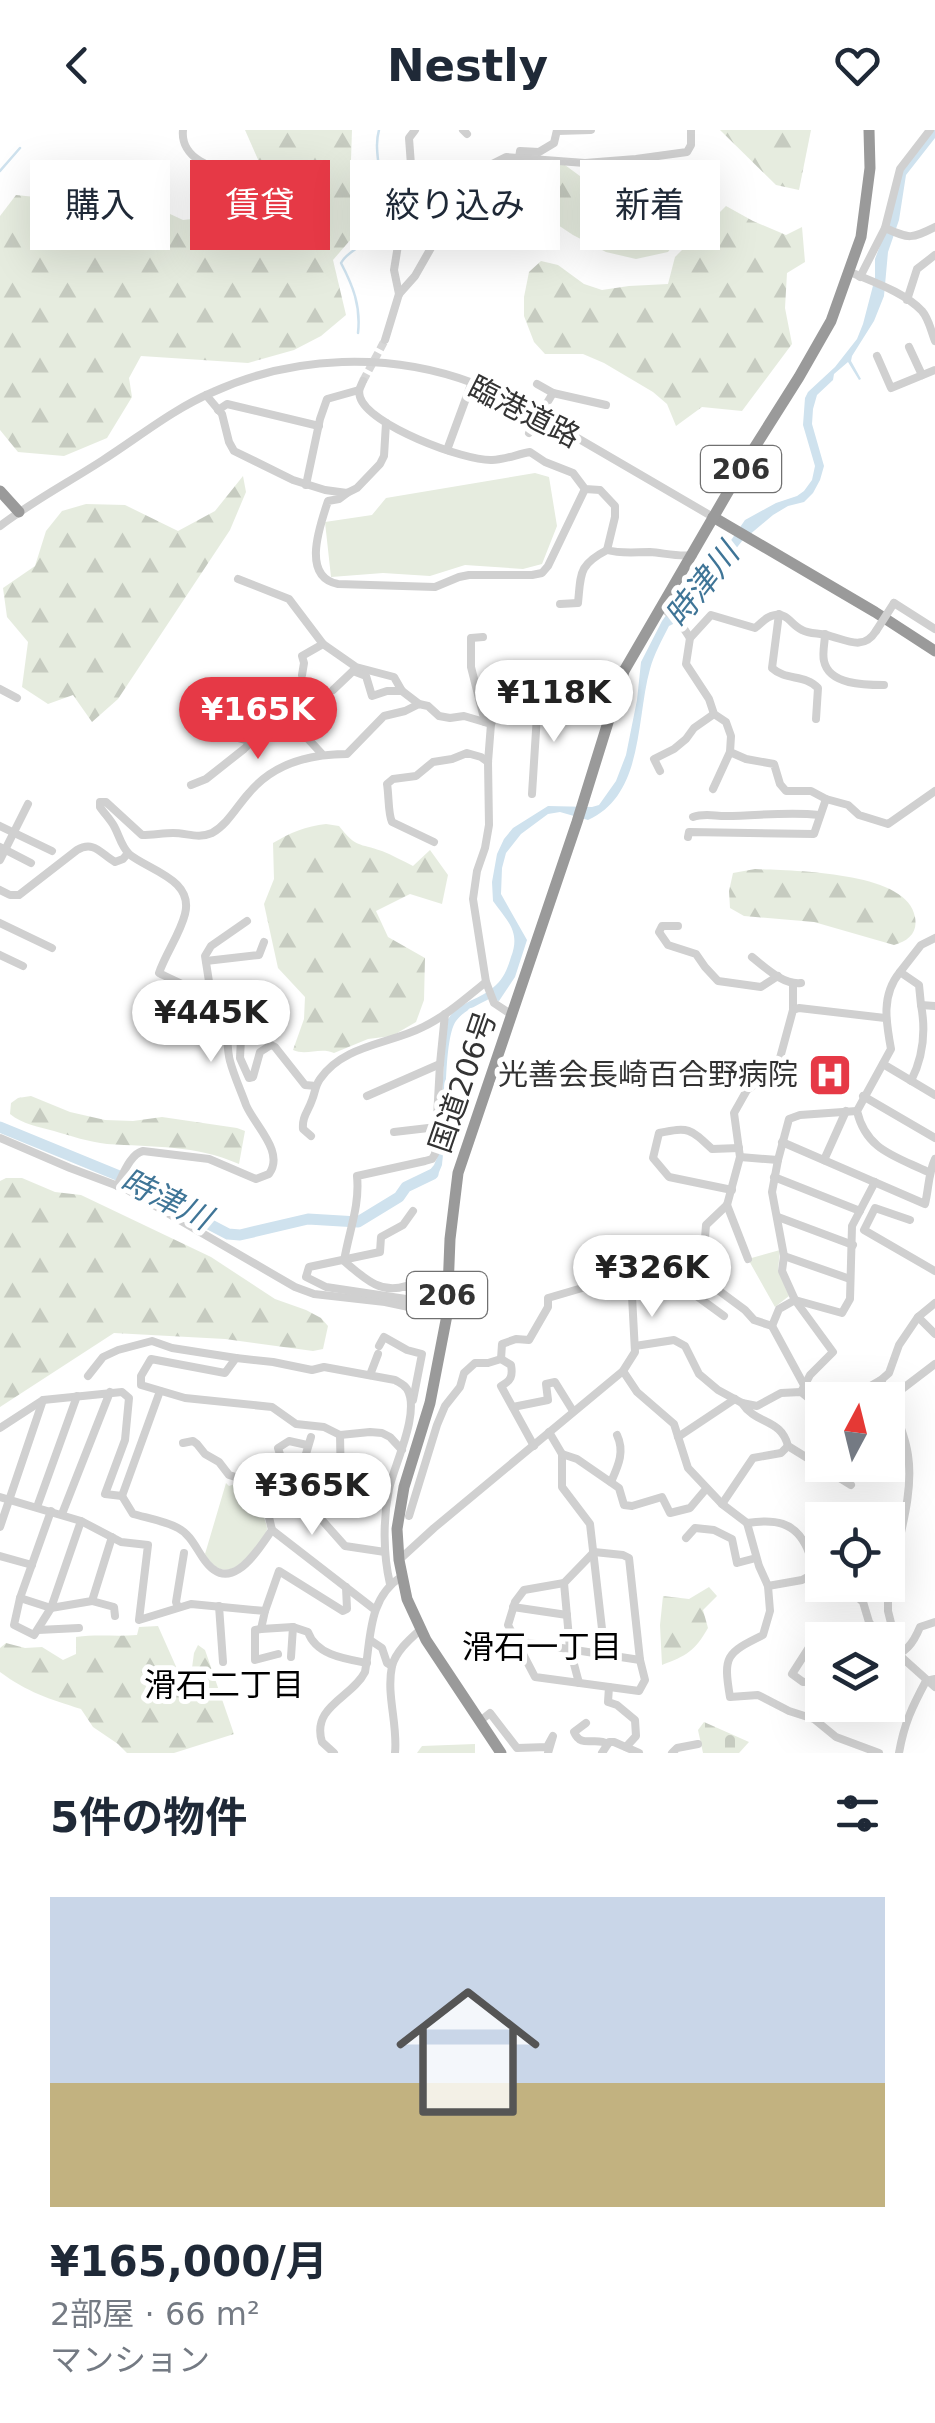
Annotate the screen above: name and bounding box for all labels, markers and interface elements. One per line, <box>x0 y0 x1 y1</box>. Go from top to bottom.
icon: back <box>50 38 105 93</box>
icon: heart <box>830 38 885 93</box>
text: Nestly <box>387 39 548 92</box>
chip: 購入 <box>30 160 170 250</box>
chip: 賃貸 <box>190 160 330 250</box>
chip: 絞り込み <box>350 160 560 250</box>
chip: 新着 <box>580 160 720 250</box>
street label: 臨港道路 <box>463 369 586 454</box>
road number: 206 <box>701 446 781 492</box>
water label: 時津川 <box>657 533 748 635</box>
pin: ¥118K <box>484 660 624 745</box>
text: ¥118K <box>497 673 611 711</box>
pin: ¥165K <box>188 677 328 762</box>
text: ¥165K <box>201 690 315 728</box>
pin: ¥445K <box>141 980 281 1065</box>
text: ¥445K <box>154 993 268 1031</box>
street label: 国道206号 <box>422 1007 503 1157</box>
hospital icon: 光善会長崎百合野病院 <box>807 1052 853 1098</box>
place label: 光善会長崎百合野病院 <box>498 1057 798 1092</box>
water label: 時津川 <box>115 1161 220 1238</box>
pin: ¥326K <box>582 1235 722 1320</box>
text: ¥326K <box>595 1248 709 1286</box>
road number: 206 <box>407 1272 487 1318</box>
north arrow <box>805 1382 905 1482</box>
map controls <box>805 1382 905 1722</box>
pin: ¥365K <box>242 1453 382 1538</box>
text: ¥365K <box>255 1466 369 1504</box>
button: locate <box>805 1502 905 1602</box>
button: layers <box>805 1622 905 1722</box>
district label: 滑石一丁目 <box>462 1628 622 1666</box>
district label: 滑石二丁目 <box>144 1666 304 1704</box>
icon: filters <box>830 1786 885 1841</box>
text: 5件の物件 <box>50 1793 247 1842</box>
icon: home <box>378 1962 558 2142</box>
text: ¥165,000/月 <box>50 2237 328 2286</box>
text: 2部屋 · 66 m² <box>50 2295 260 2333</box>
text: マンション <box>50 2341 210 2379</box>

